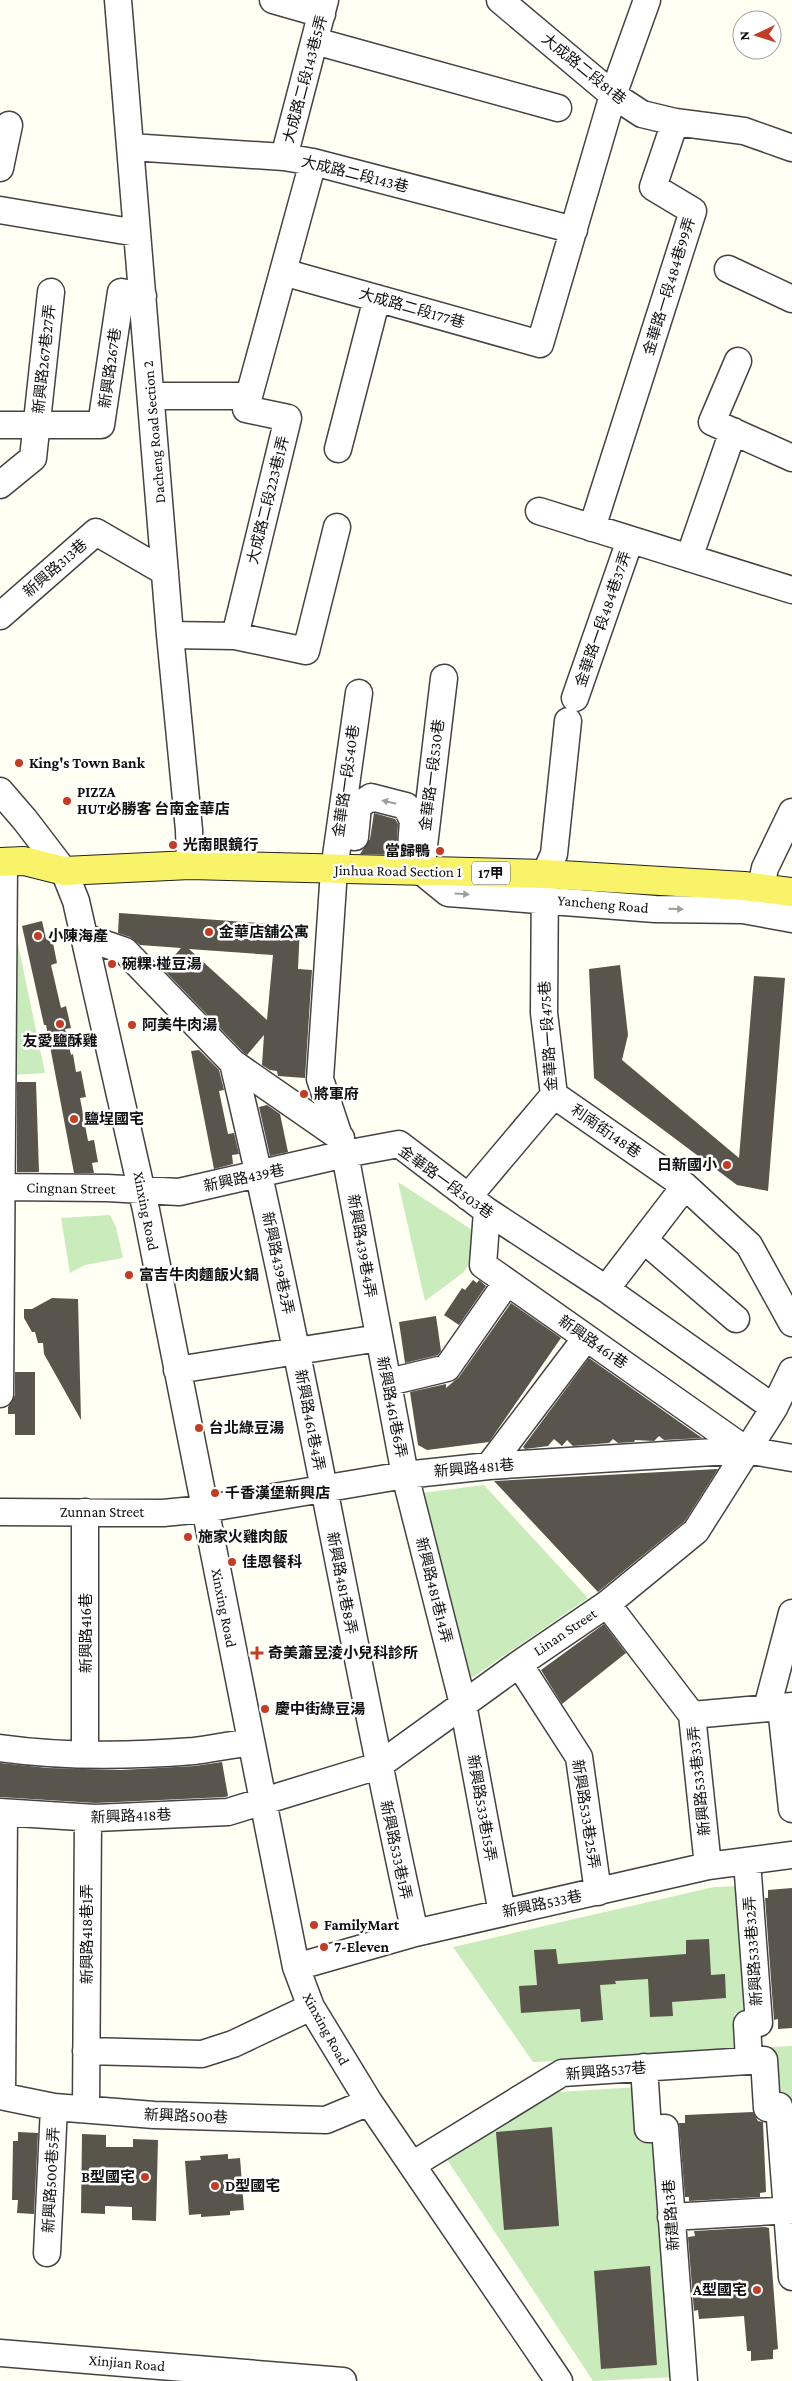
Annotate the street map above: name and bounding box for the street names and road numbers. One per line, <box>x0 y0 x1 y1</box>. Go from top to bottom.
street label: 大成路二段143巷5弄 <box>280 13 330 145</box>
street label: 大成路二段81巷 <box>539 30 629 108</box>
street label: 大成路二段143巷 <box>300 153 410 195</box>
street label: 金華路一段484巷99弄 <box>640 215 698 357</box>
street label: 大成路二段177巷 <box>357 285 467 331</box>
street label: 新興路267巷27弄 <box>30 303 58 415</box>
street label: 新興路267巷 <box>96 327 124 409</box>
street label: Dacheng Road Section 2 <box>140 360 169 504</box>
street label: 大成路二段223巷1弄 <box>244 434 292 566</box>
street label: 新興路313巷 <box>20 536 90 600</box>
street label: 金華路一段484巷37弄 <box>572 549 634 689</box>
street label: 金華路一段530巷 <box>417 718 447 832</box>
street label: 金華路一段540巷 <box>330 724 362 838</box>
road number: 17甲 <box>472 861 510 884</box>
street label: Jinhua Road Section 1 <box>332 862 462 881</box>
street label: Yancheng Road <box>557 892 649 917</box>
street label: 金華路一段475巷 <box>536 980 560 1092</box>
street label: 利南街148巷 <box>568 1101 644 1161</box>
street label: 金華路一段503巷 <box>396 1142 496 1222</box>
street label: 新興路439巷 <box>202 1162 286 1194</box>
street label: Xinxing Road <box>130 1170 162 1252</box>
street label: Cingnan Street <box>26 1179 117 1198</box>
street label: 新興路439巷4弄 <box>345 1193 379 1299</box>
street label: 新興路439巷2弄 <box>259 1210 297 1316</box>
street label: 新興路461巷 <box>556 1312 630 1372</box>
street label: 新興路461巷6弄 <box>374 1355 410 1459</box>
street label: 新興路461巷4弄 <box>292 1368 328 1472</box>
street label: 新興路481巷 <box>433 1457 515 1479</box>
street label: Zunnan Street <box>60 1504 145 1520</box>
street label: 新興路481巷8弄 <box>324 1531 360 1635</box>
street label: 新興路481巷14弄 <box>413 1535 455 1645</box>
street label: Xinxing Road <box>208 1567 240 1649</box>
street label: 新興路416巷 <box>78 1593 94 1673</box>
street label: Linan Street <box>531 1605 600 1659</box>
street label: 新興路533巷33弄 <box>685 1725 713 1837</box>
street label: 新興路533巷15弄 <box>465 1753 499 1863</box>
street label: 新興路533巷25弄 <box>569 1758 603 1870</box>
street label: 新興路533巷1弄 <box>378 1799 414 1901</box>
street label: 新興路418巷 <box>90 1807 172 1825</box>
street label: 新興路418巷1弄 <box>79 1884 95 1984</box>
street label: 新興路533巷 <box>501 1888 583 1920</box>
street label: 新興路533巷32弄 <box>741 1895 765 2007</box>
street label: Xinxing Road <box>299 1990 352 2068</box>
street label: 新興路537巷 <box>565 2060 647 2082</box>
street label: 新興路500巷 <box>144 2107 228 2125</box>
street label: 新興路500巷5弄 <box>40 2127 62 2233</box>
street label: 新建路13巷 <box>661 2178 681 2252</box>
street label: Xinjian Road <box>88 2352 166 2375</box>

